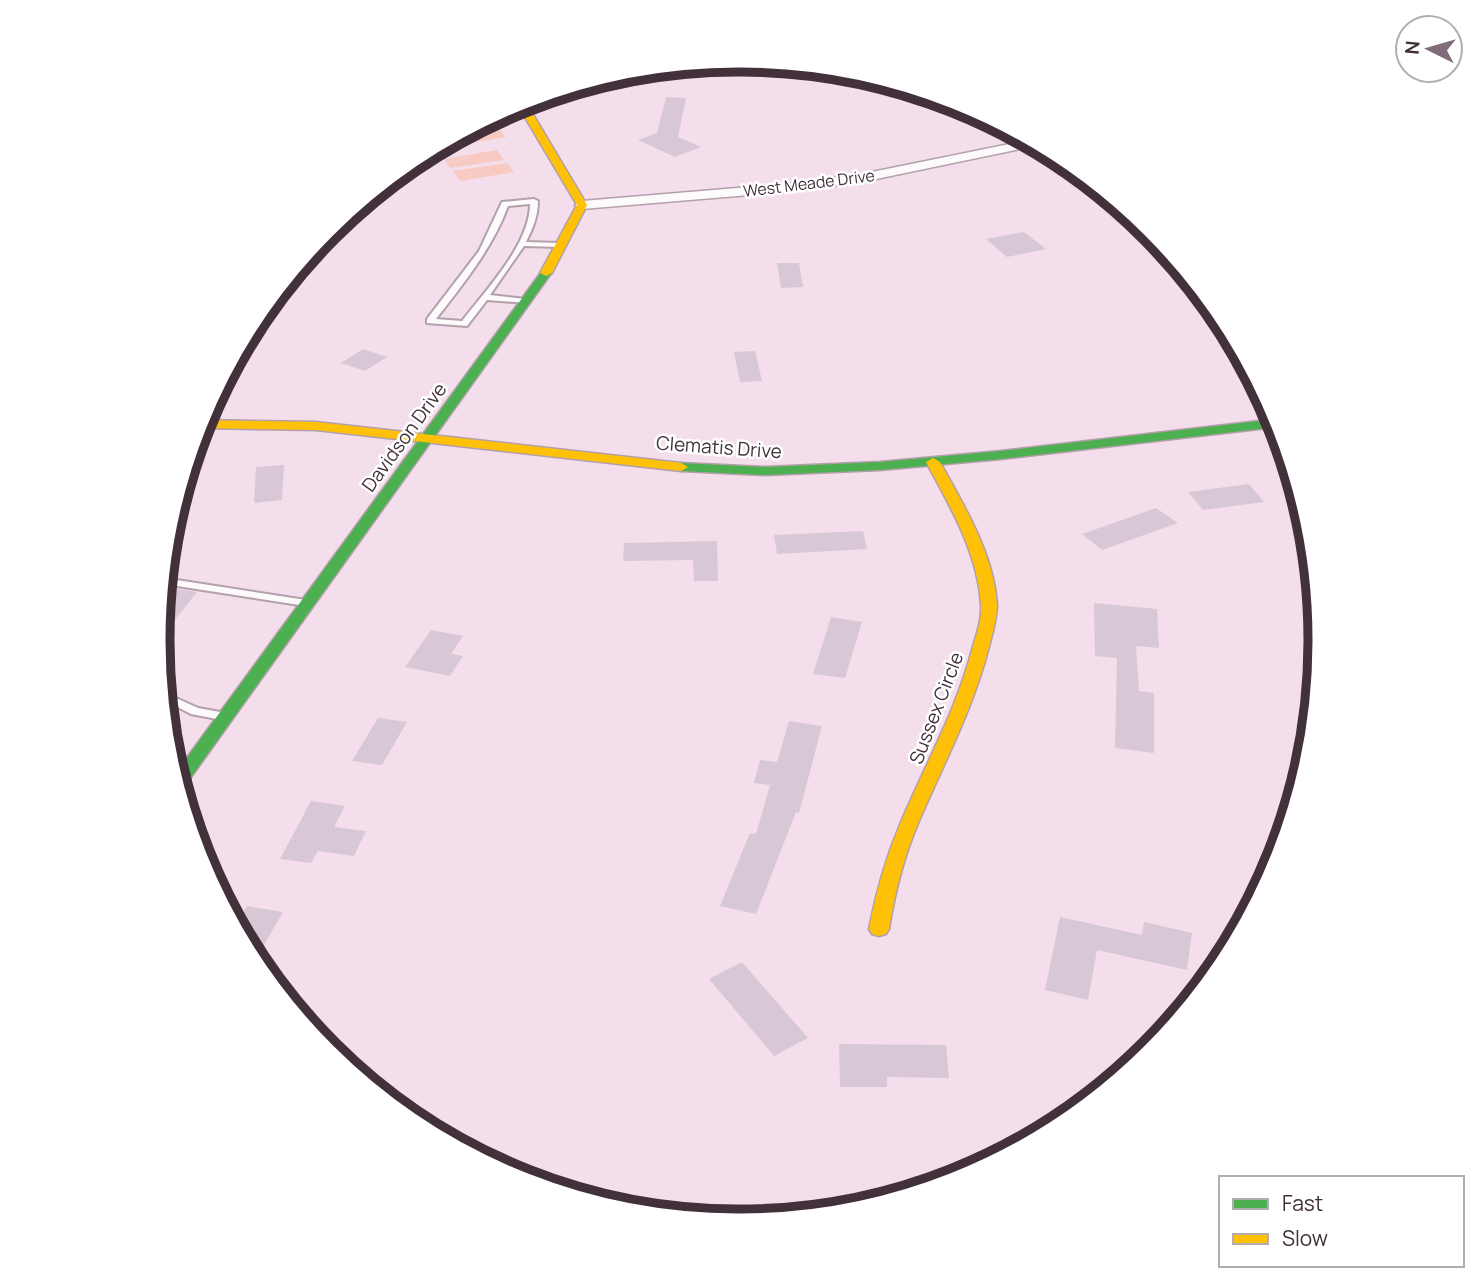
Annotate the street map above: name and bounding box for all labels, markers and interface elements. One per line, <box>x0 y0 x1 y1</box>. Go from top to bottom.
north arrow <box>1394 14 1464 84</box>
text: N <box>1399 40 1426 55</box>
street label: West Meade Drive <box>742 164 876 202</box>
street label: Davidson Drive <box>356 377 452 497</box>
street label: Clematis Drive <box>655 430 783 464</box>
street label: Sussex Circle <box>903 648 969 768</box>
legend <box>1219 1176 1464 1267</box>
text: Fast <box>1282 1189 1323 1217</box>
text: Slow <box>1282 1224 1328 1252</box>

